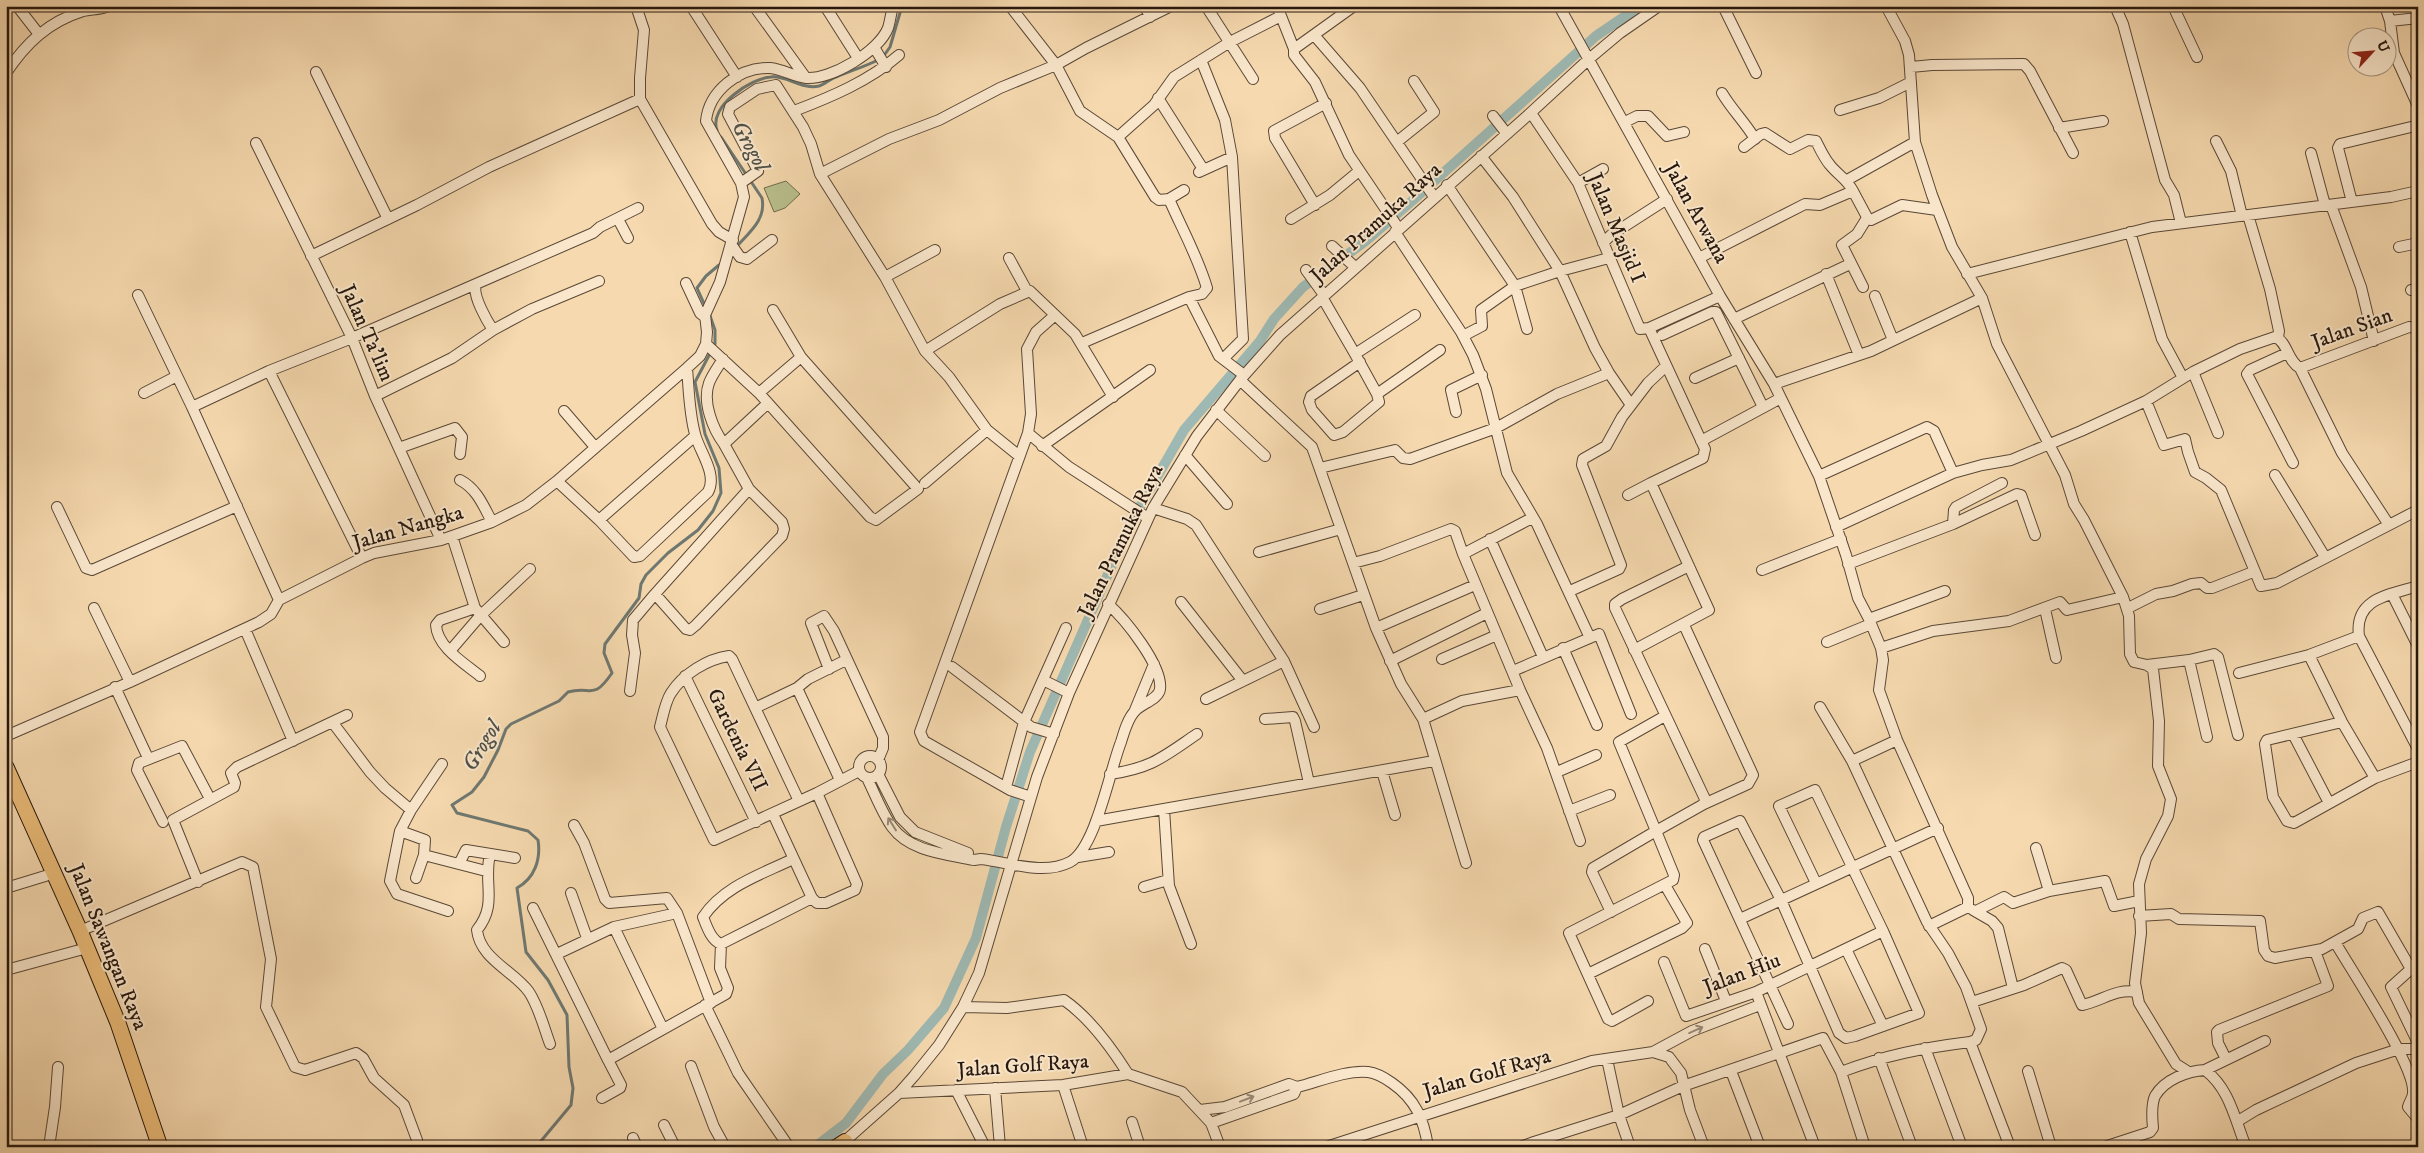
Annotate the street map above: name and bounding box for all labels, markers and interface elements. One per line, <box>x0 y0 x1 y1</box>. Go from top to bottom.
north arrow <box>2346 28 2396 78</box>
text: U <box>2372 38 2393 56</box>
water label: Grogol <box>725 116 776 178</box>
street label: Jalan Arwana <box>1657 156 1734 268</box>
street label: Jalan Pramuka Raya <box>1303 157 1447 290</box>
street label: Jalan Masjid I <box>1580 167 1651 287</box>
street label: Jalan Ta'lim <box>333 279 400 386</box>
street label: Jalan Sian <box>2306 302 2396 356</box>
street label: Jalan Pramuka Raya <box>1072 460 1169 624</box>
street label: Jalan Nangka <box>348 500 466 557</box>
street label: Gardenia VII <box>701 684 773 796</box>
water label: Grogol <box>457 714 509 776</box>
one-way arrow <box>886 817 897 831</box>
street label: Jalan Sawangan Raya <box>62 858 153 1034</box>
street label: Jalan Hiu <box>1698 947 1784 1001</box>
one-way arrow <box>1689 1024 1704 1034</box>
street label: Jalan Golf Raya <box>1418 1043 1554 1105</box>
street label: Jalan Golf Raya <box>954 1048 1090 1084</box>
one-way arrow <box>1238 1094 1254 1103</box>

